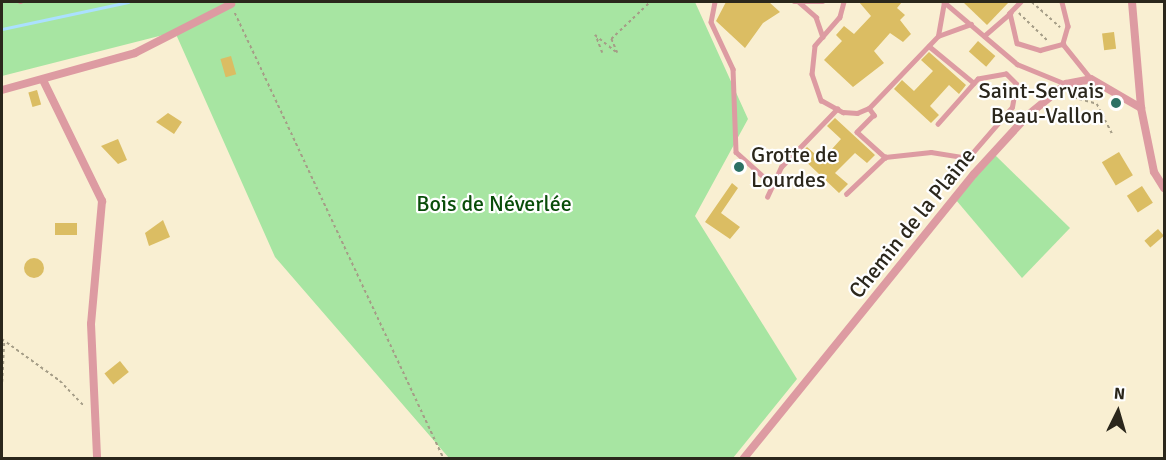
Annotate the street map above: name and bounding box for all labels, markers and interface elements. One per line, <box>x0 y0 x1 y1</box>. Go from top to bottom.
place label: Saint-Servais Beau-Vallon <box>978 77 1104 128</box>
marker: Saint-Servais Beau-Vallon <box>1109 96 1123 110</box>
place label: Grotte de Lourdes <box>751 141 838 192</box>
street label: Chemin de la Plaine <box>843 143 981 303</box>
marker: Grotte de Lourdes <box>732 160 746 174</box>
park label: Bois de Néverlée <box>416 191 572 217</box>
north arrow <box>1088 382 1148 442</box>
text: N <box>1113 384 1126 405</box>

